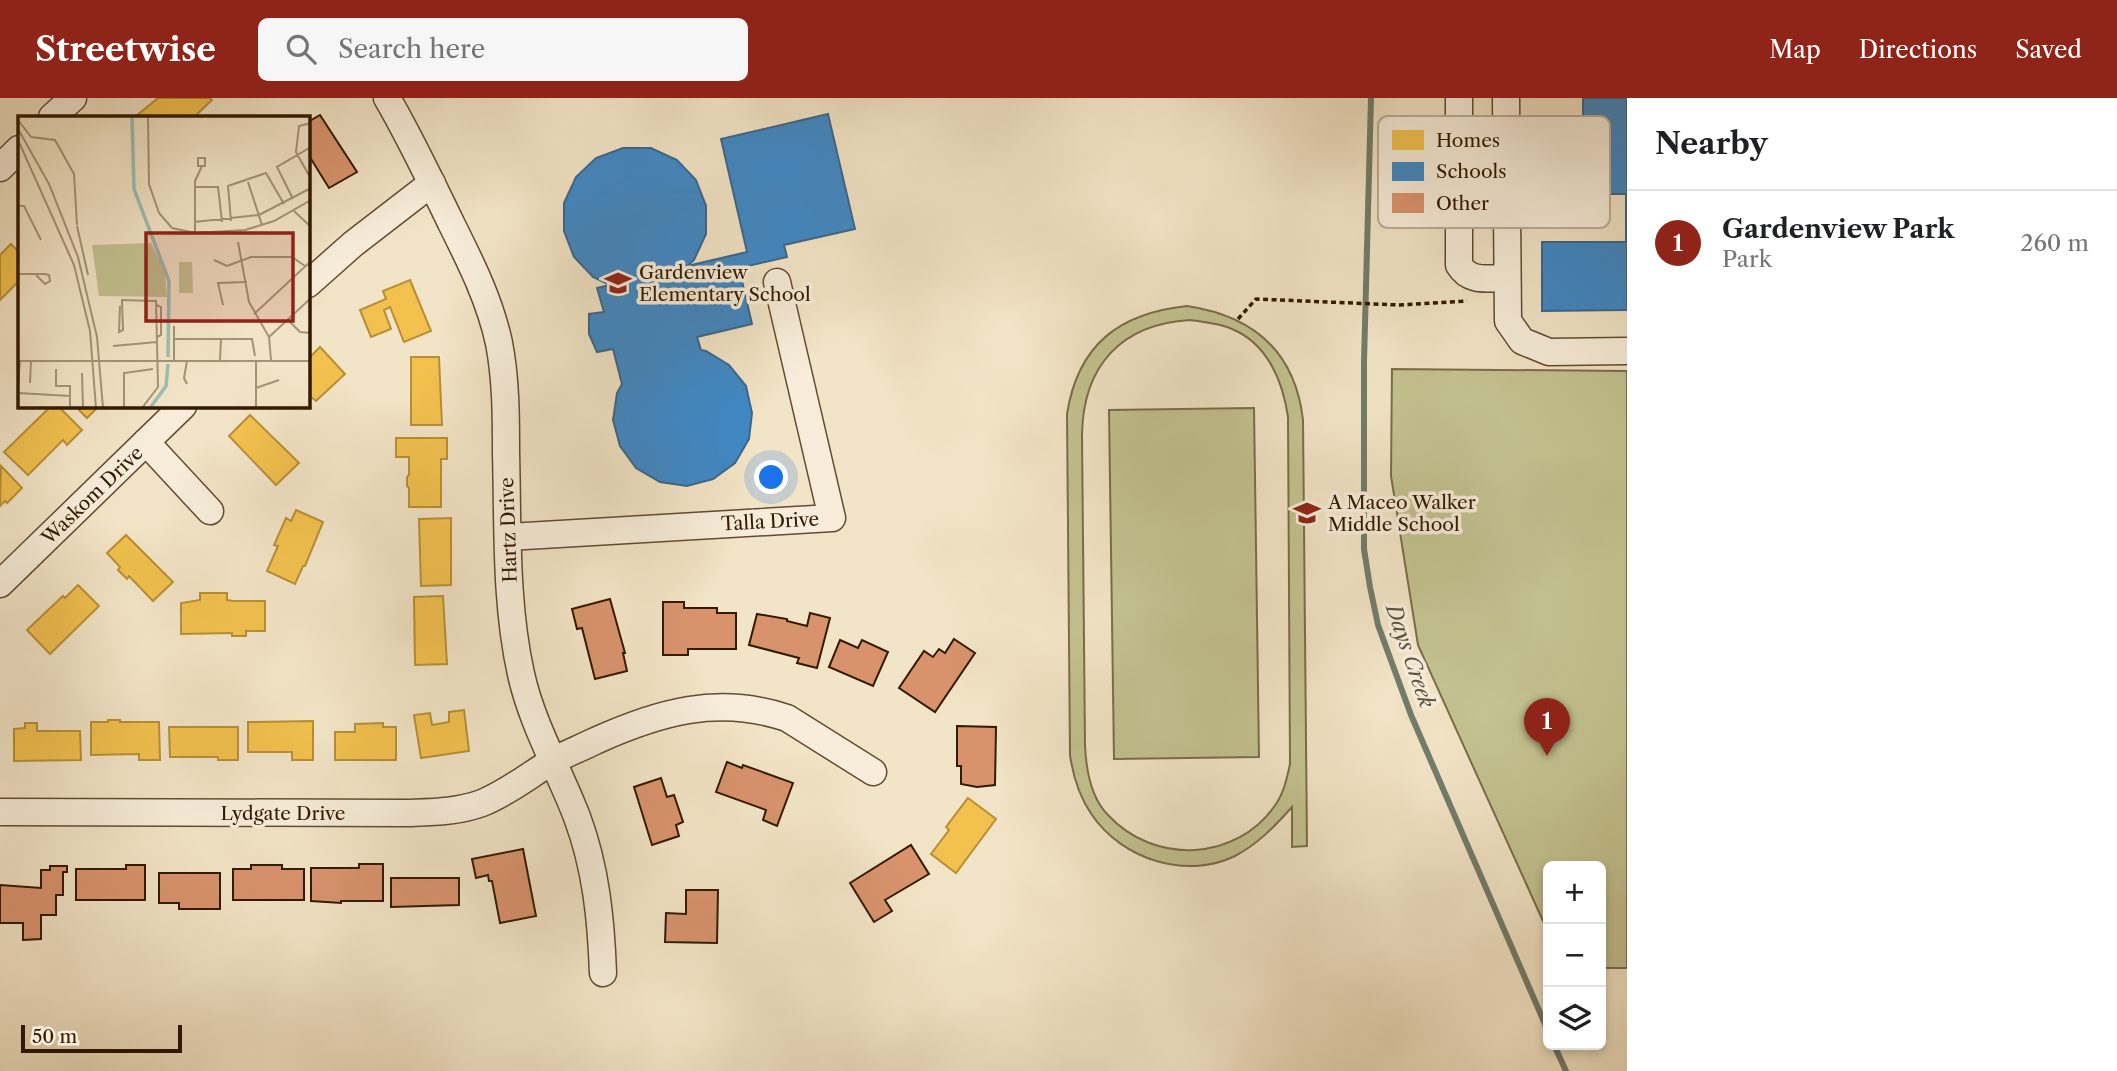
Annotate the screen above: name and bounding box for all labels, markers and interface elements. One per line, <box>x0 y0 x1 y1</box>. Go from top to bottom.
search box <box>258 18 748 81</box>
text: Streetwise <box>35 29 216 70</box>
icon: search <box>282 30 320 68</box>
text: Search here <box>338 33 485 65</box>
text: Map <box>1769 35 1821 64</box>
text: Directions <box>1859 35 1977 64</box>
text: Saved <box>2015 35 2082 64</box>
inset map <box>18 116 310 408</box>
legend <box>1378 116 1610 228</box>
text: Nearby <box>1655 125 1768 162</box>
text: Homes <box>1436 129 1500 152</box>
text: Schools <box>1436 160 1506 183</box>
text: Other <box>1436 192 1489 215</box>
text: Gardenview Park <box>1722 213 1954 245</box>
text: 1 <box>1673 229 1683 257</box>
text: 260 m <box>2020 229 2089 257</box>
text: Park <box>1722 245 1772 273</box>
place label: Gardenview Elementary School <box>639 261 811 306</box>
school or university icon: Gardenview Elementary School <box>603 268 633 298</box>
street label: Waskom Drive <box>36 441 148 550</box>
your location <box>754 460 788 494</box>
street label: Hartz Drive <box>495 477 522 583</box>
place label: A Maceo Walker Middle School <box>1327 491 1476 536</box>
school or university icon: A Maceo Walker Middle School <box>1292 498 1322 528</box>
street label: Talla Drive <box>721 507 820 536</box>
water label: Days Creek <box>1380 599 1440 711</box>
pin: 1 <box>1524 698 1570 756</box>
street label: Lydgate Drive <box>221 802 345 825</box>
map controls <box>1543 861 1606 1050</box>
button: + <box>1543 861 1606 924</box>
button: − <box>1543 924 1606 987</box>
button: layers <box>1543 987 1606 1050</box>
scale bar <box>21 1022 182 1054</box>
text: 50 m <box>32 1025 77 1048</box>

